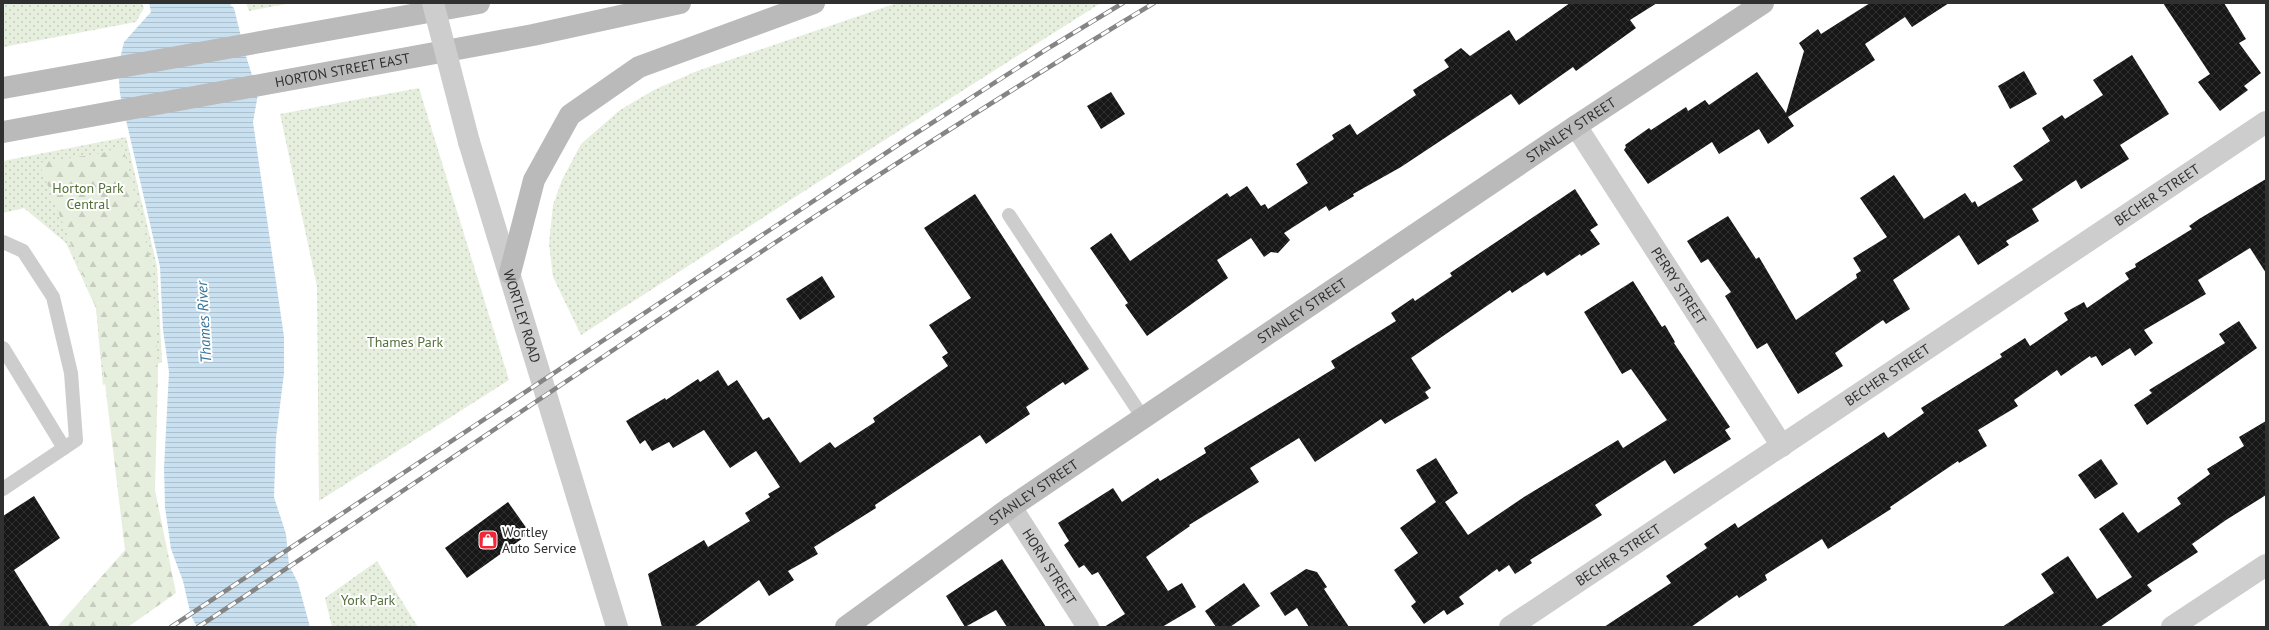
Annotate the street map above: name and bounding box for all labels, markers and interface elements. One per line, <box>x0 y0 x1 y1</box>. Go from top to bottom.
street label: HORTON STREET EAST <box>273 49 412 91</box>
street label: STANLEY STREET <box>1522 93 1619 166</box>
street label: BECHER STREET <box>2111 160 2203 230</box>
park label: Horton Park Central <box>52 179 124 213</box>
street label: PERRY STREET <box>1647 244 1711 328</box>
street label: WORTLEY ROAD <box>499 267 545 365</box>
street label: STANLEY STREET <box>1254 274 1350 347</box>
water label: Thames River <box>192 280 215 363</box>
park label: Thames Park <box>367 333 443 351</box>
street label: BECHER STREET <box>1841 340 1934 410</box>
street label: STANLEY STREET <box>985 455 1082 529</box>
street label: BECHER STREET <box>1572 520 1664 590</box>
place label: Wortley Auto Service <box>502 523 576 557</box>
street label: HORN STREET <box>1018 525 1081 608</box>
shop icon: Wortley Auto Service <box>477 529 499 551</box>
park label: York Park <box>341 591 396 609</box>

